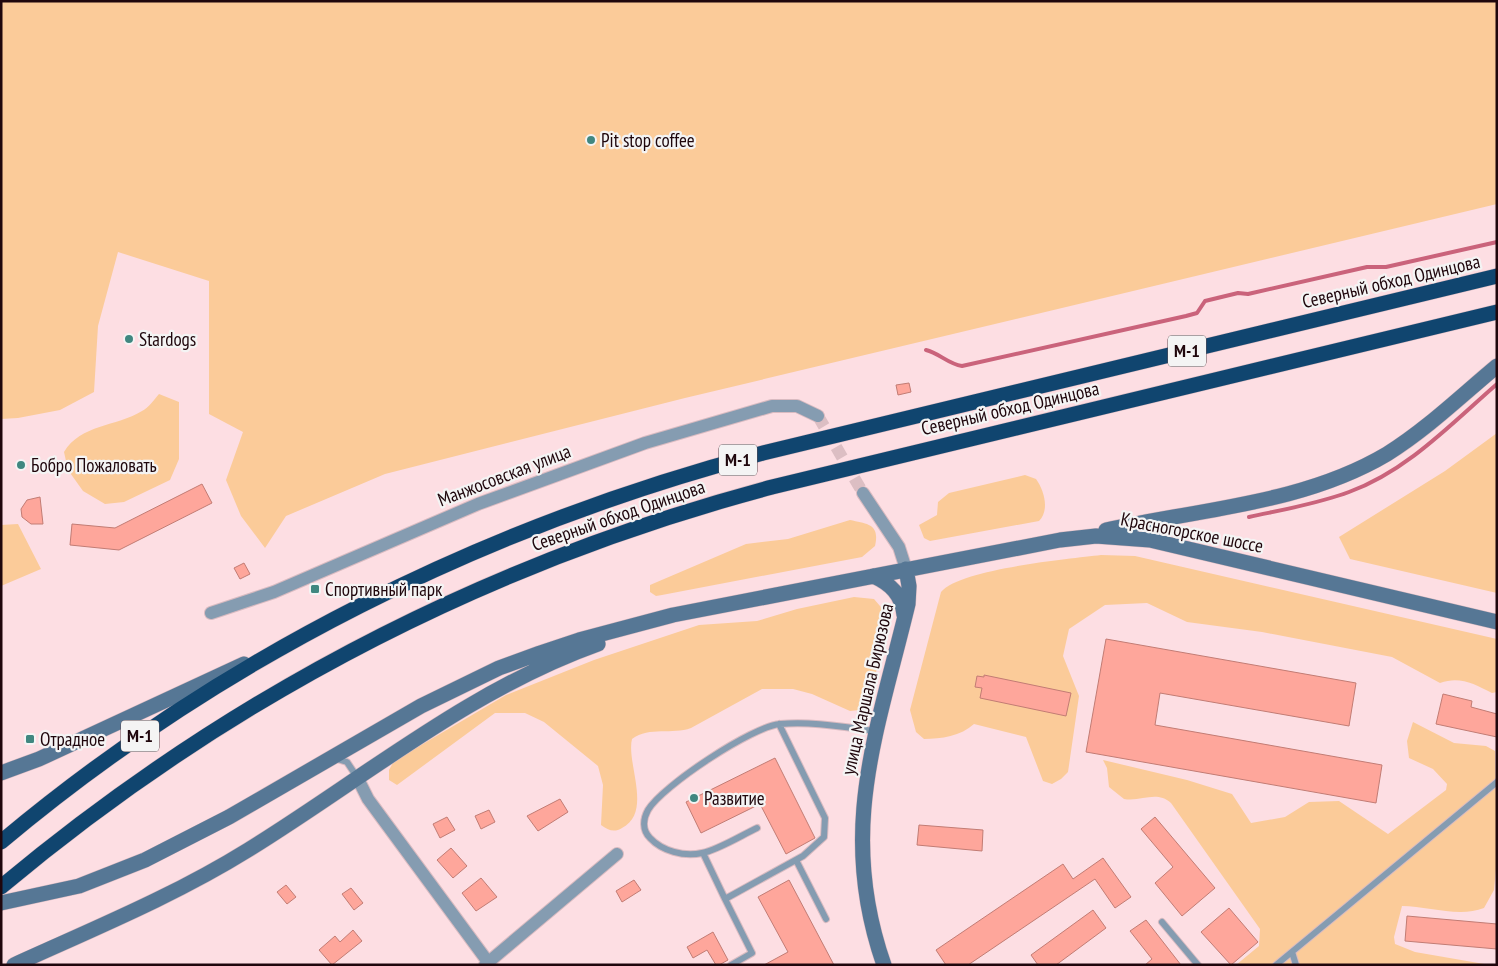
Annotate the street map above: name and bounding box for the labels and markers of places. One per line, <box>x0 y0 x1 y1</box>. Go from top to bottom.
place label: Pit stop coffee <box>601 128 695 152</box>
marker: Pit stop coffee <box>585 134 597 146</box>
place label: Stardogs <box>139 327 196 351</box>
marker: Stardogs <box>123 333 135 345</box>
place label: Бобро Пожаловать <box>31 453 157 477</box>
marker: Бобро Пожаловать <box>15 459 27 471</box>
place label: Спортивный парк <box>325 577 443 601</box>
marker: Спортивный парк <box>309 583 321 595</box>
place label: Отрадное <box>40 727 105 751</box>
marker: Отрадное <box>24 733 36 745</box>
place label: Развитие <box>704 786 765 810</box>
marker: Развитие <box>688 792 700 804</box>

